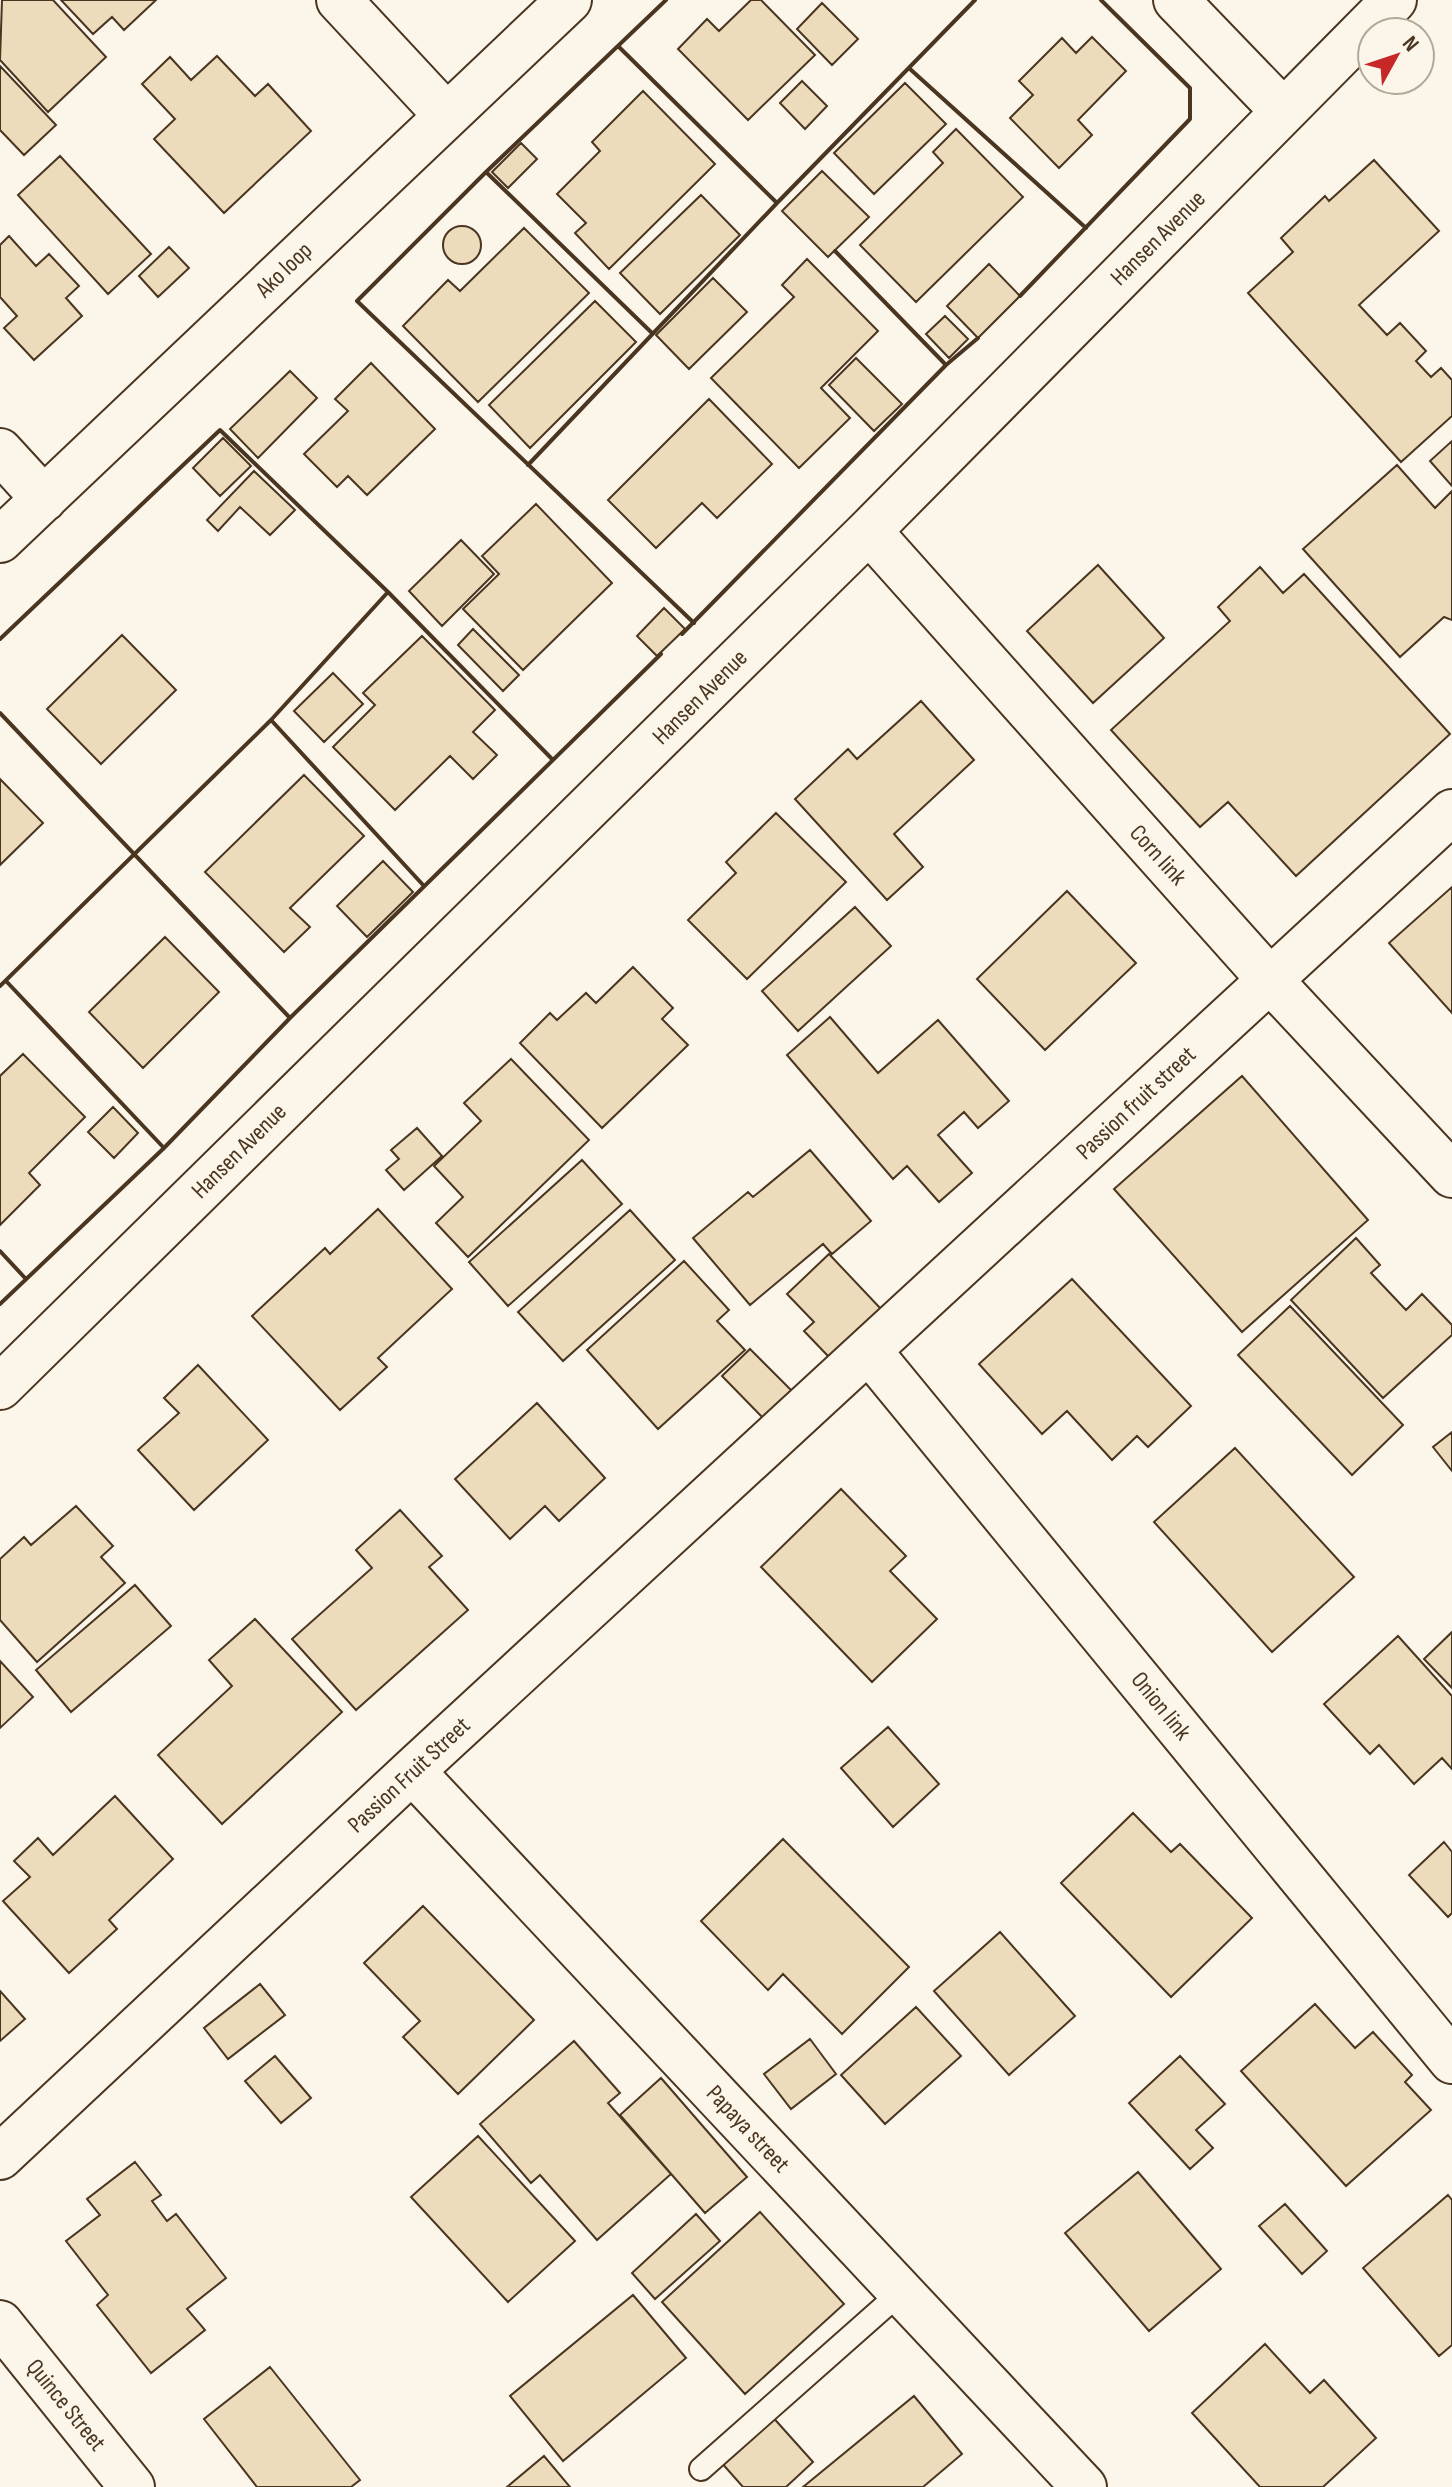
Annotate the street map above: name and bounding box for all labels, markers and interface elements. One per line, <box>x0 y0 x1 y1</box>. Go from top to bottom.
north arrow <box>1356 16 1436 96</box>
text: N <box>1396 31 1424 57</box>
street label: Hansen Avenue <box>1104 184 1212 292</box>
street label: Ako loop <box>249 236 318 305</box>
street label: Hansen Avenue <box>646 643 754 751</box>
street label: Corn link <box>1123 819 1193 891</box>
street label: Passion fruit street <box>1070 1040 1202 1166</box>
street label: Hansen Avenue <box>185 1097 293 1205</box>
street label: Onion link <box>1125 1666 1197 1746</box>
street label: Passion Fruit Street <box>342 1711 476 1839</box>
street label: Papaya street <box>700 2079 796 2179</box>
street label: Quince Street <box>20 2353 112 2457</box>

